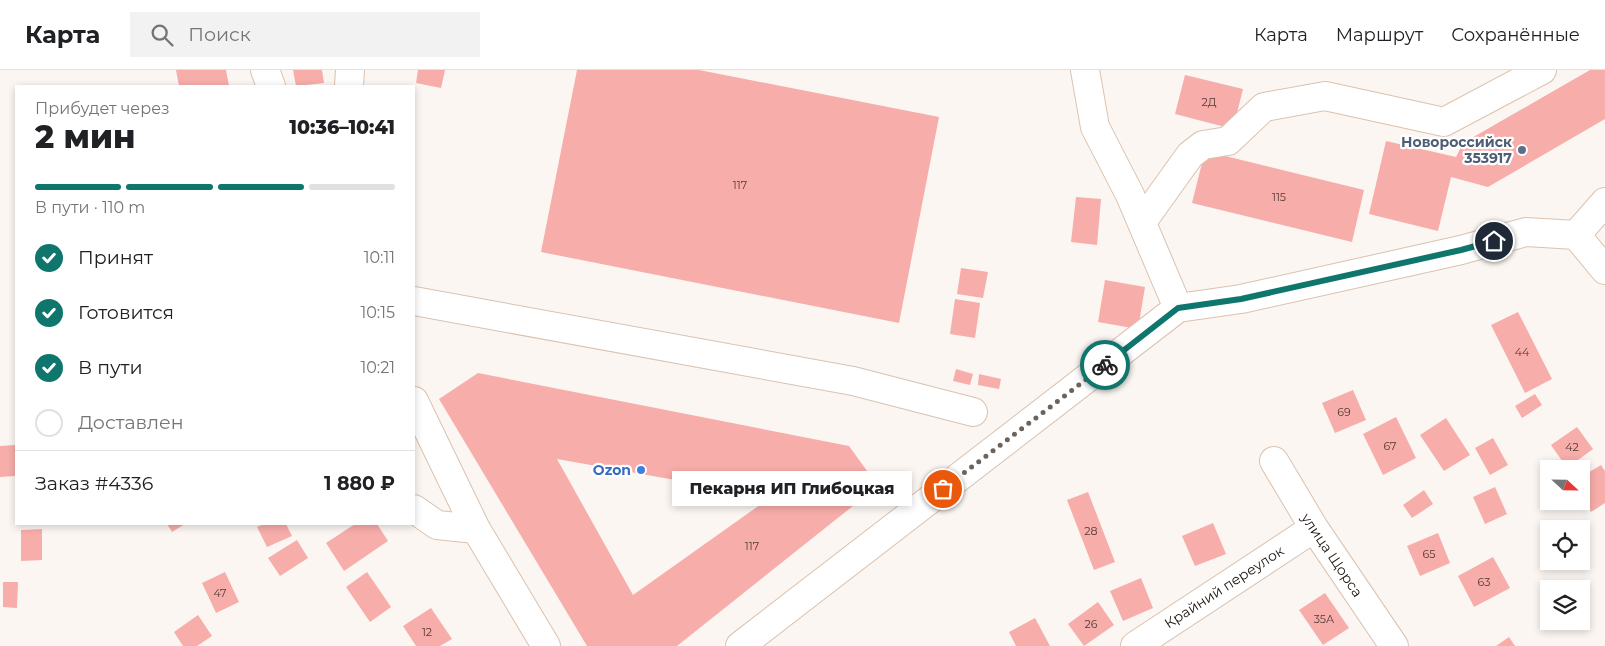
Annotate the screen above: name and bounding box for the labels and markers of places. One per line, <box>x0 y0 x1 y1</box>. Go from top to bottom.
place label: Новороссийск 353917 <box>1401 133 1512 167</box>
marker: Новороссийск 353917 <box>1516 144 1528 156</box>
pin <box>1473 220 1515 262</box>
place label: Ozon <box>593 461 631 479</box>
marker: Ozon <box>635 464 647 476</box>
pin <box>922 468 964 510</box>
callout: Пекарня ИП Глибоцкая <box>673 472 913 506</box>

